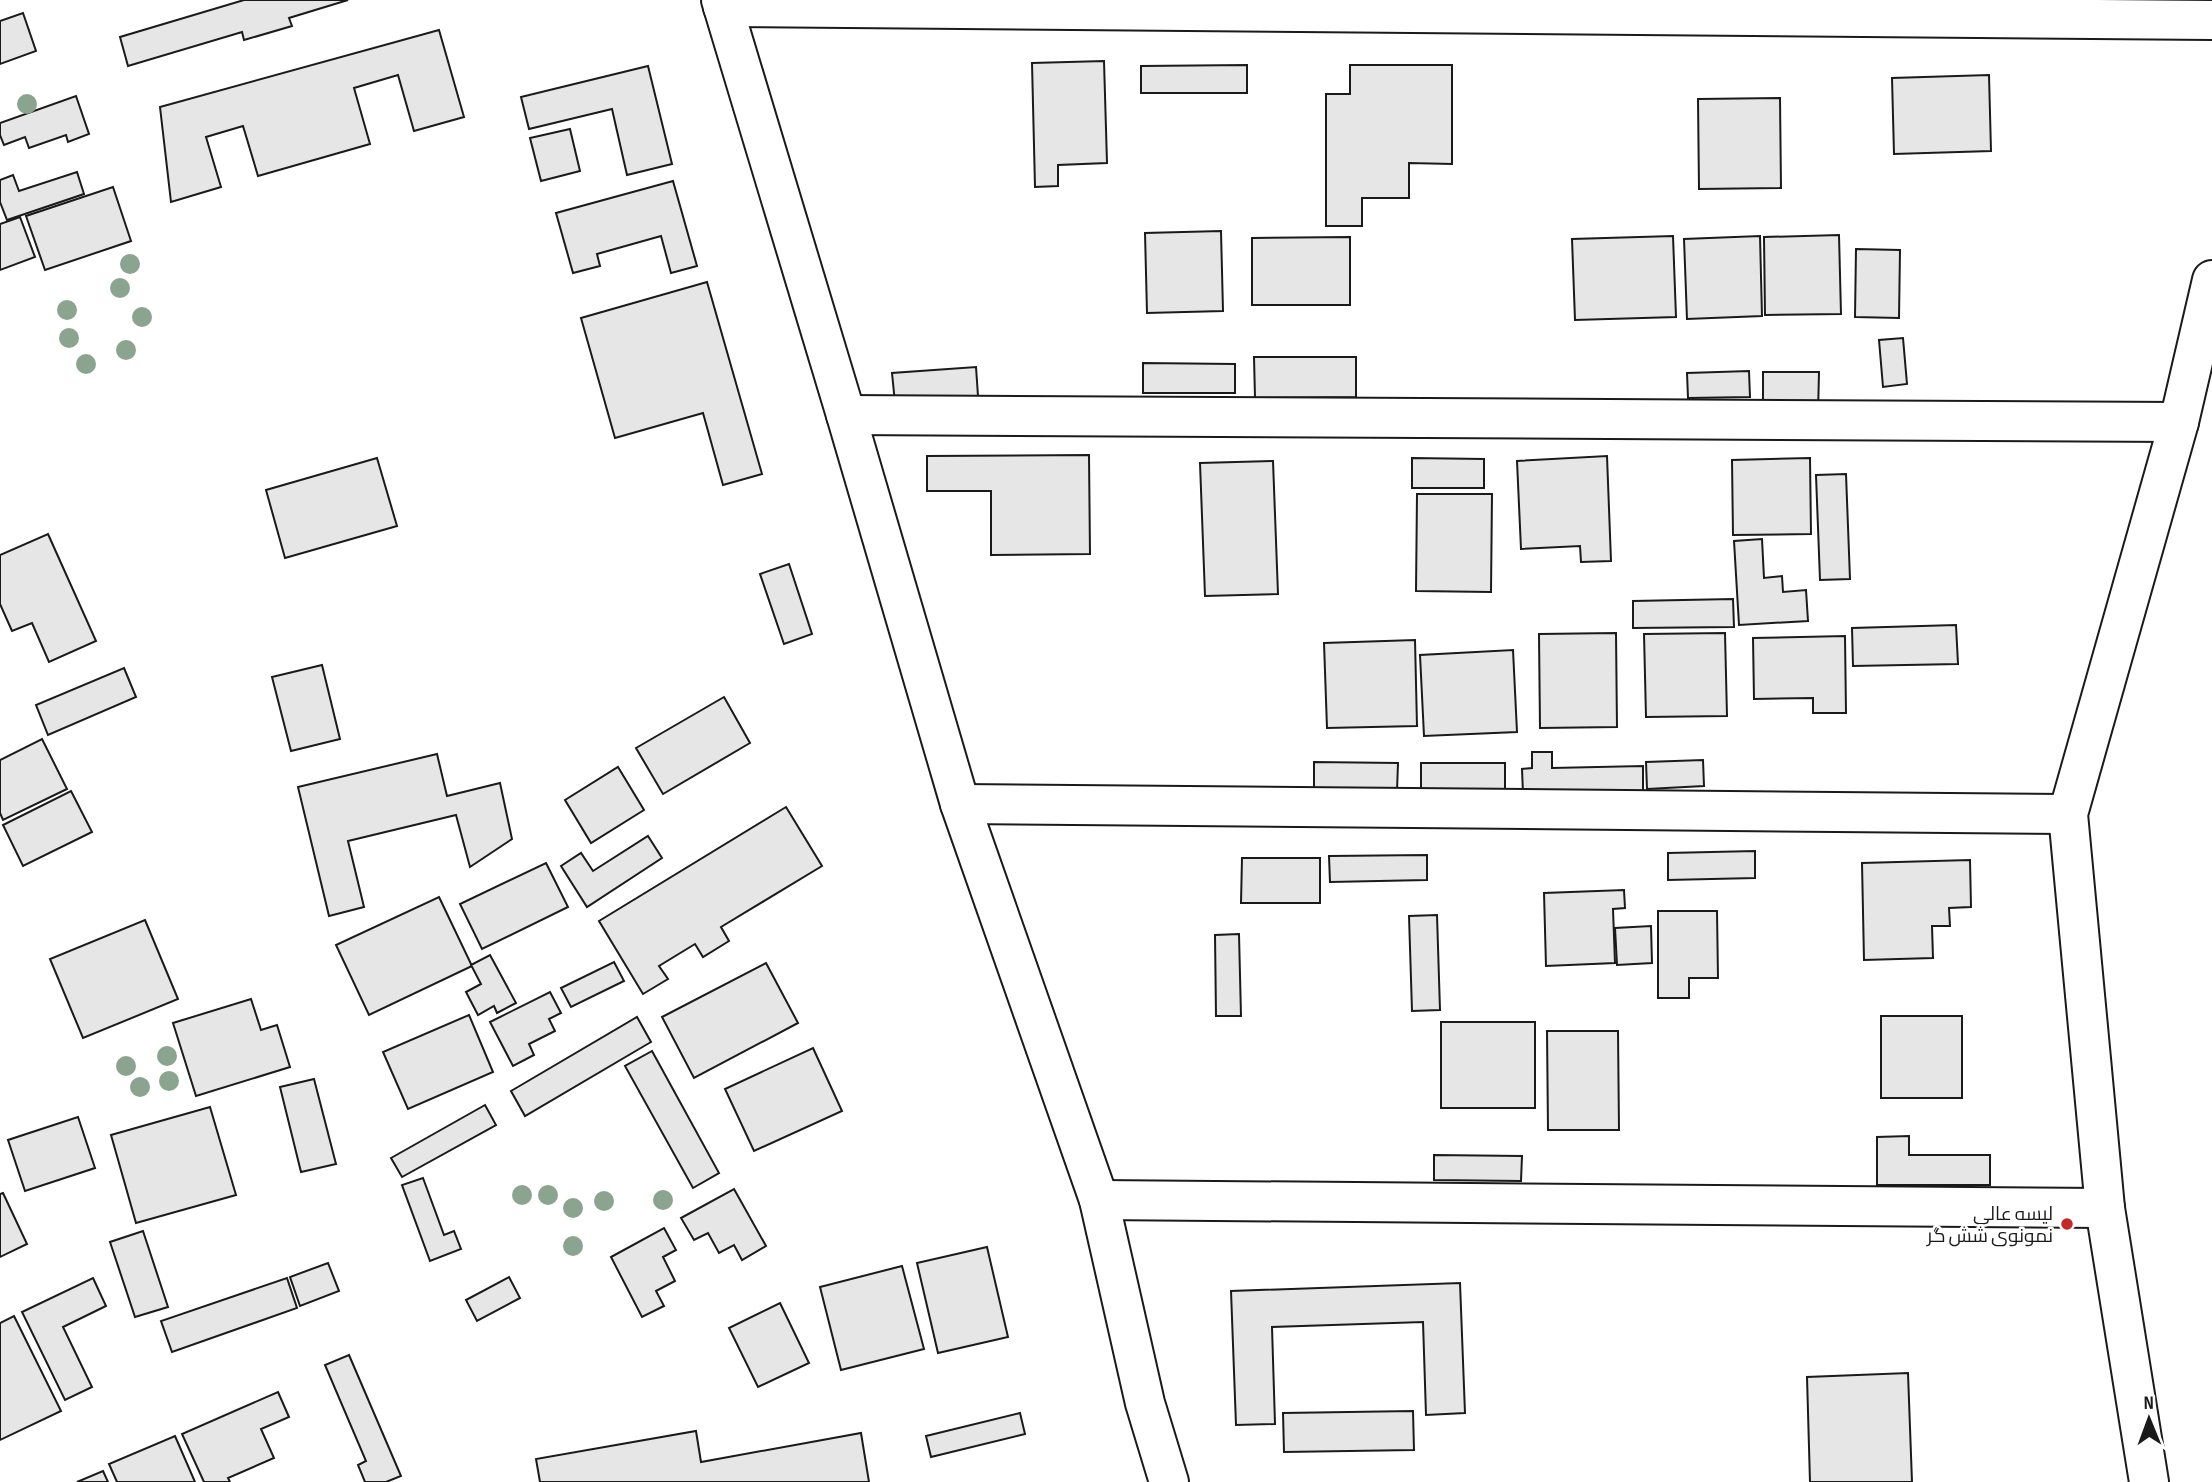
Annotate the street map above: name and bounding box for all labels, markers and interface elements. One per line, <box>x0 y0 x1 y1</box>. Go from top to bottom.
place label: لیسه عالی نمونوی شش گر <box>1926 1203 2053 1248</box>
marker: لیسه عالی نمونوی شش گر <box>2059 1216 2075 1232</box>
north arrow <box>2114 1384 2184 1454</box>
text: N <box>2143 1392 2154 1415</box>

